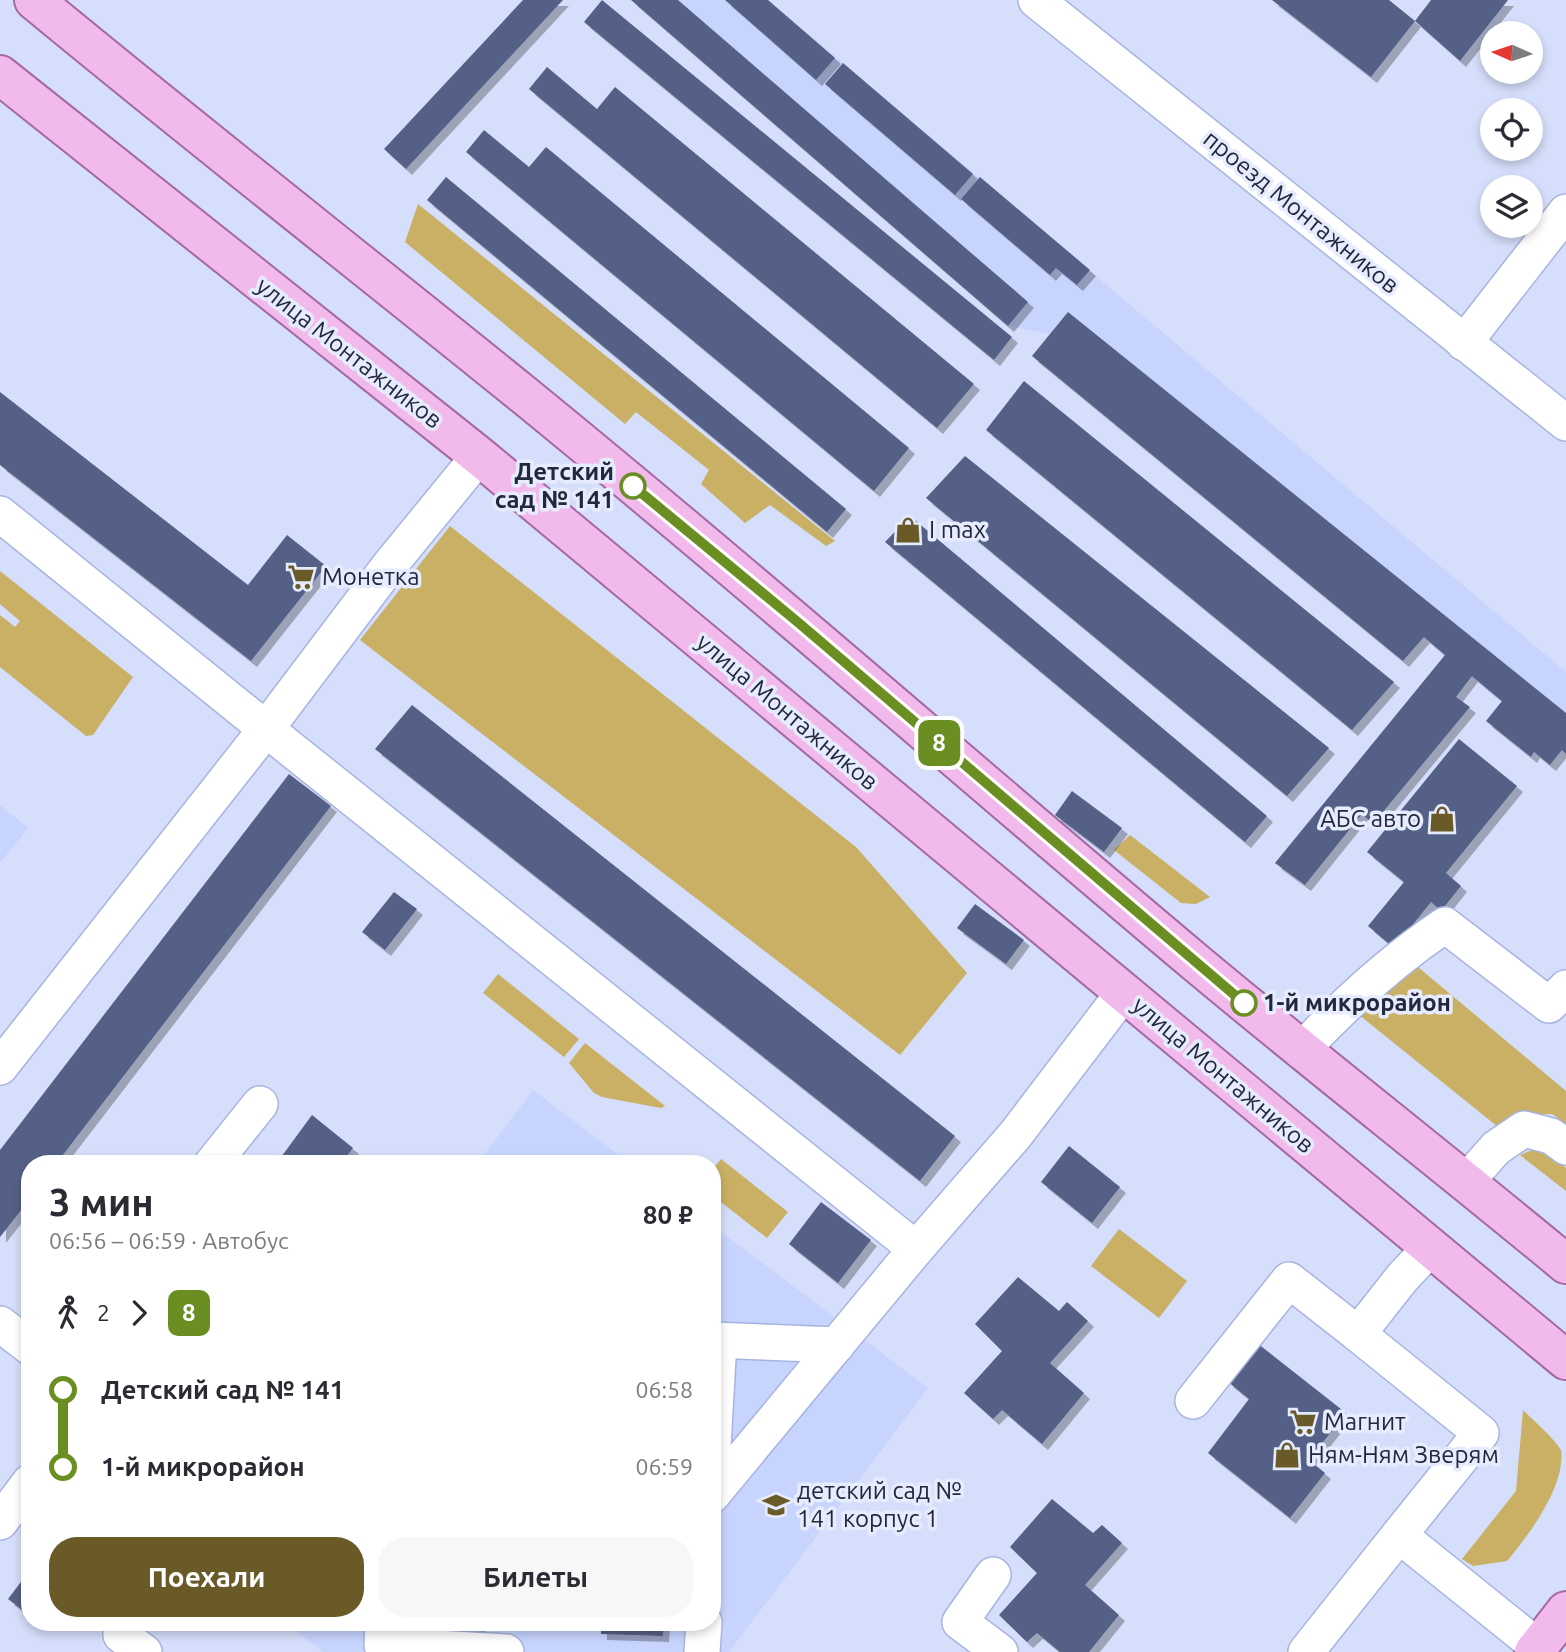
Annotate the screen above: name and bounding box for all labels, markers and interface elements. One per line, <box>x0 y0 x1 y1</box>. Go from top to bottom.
north arrow <box>1480 21 1544 84</box>
map controls <box>1480 21 1543 238</box>
button: locate <box>1480 98 1543 161</box>
street label: проезд Монтажников <box>1198 125 1404 299</box>
button: layers <box>1480 175 1543 238</box>
street label: улица Монтажников <box>251 272 448 434</box>
place label: Детский сад № 141 <box>495 458 614 513</box>
marker: Детский сад № 141 <box>620 473 646 499</box>
shop icon: I max <box>893 515 923 545</box>
place label: I max <box>929 516 986 543</box>
supermarket icon: Монетка <box>286 562 316 592</box>
place label: Монетка <box>322 563 420 590</box>
street label: улица Монтажников <box>691 628 883 795</box>
line badge: 8 <box>916 720 962 766</box>
text: 8 <box>932 729 946 756</box>
shop icon: АБС авто <box>1427 804 1457 834</box>
place label: АБС авто <box>1320 805 1421 832</box>
place label: 1-й микрорайон <box>1263 989 1451 1016</box>
marker: 1-й микрорайон <box>1231 990 1257 1016</box>
street label: улица Монтажников <box>1127 991 1319 1158</box>
text: 3 мин <box>49 1181 154 1223</box>
text: 80 ₽ <box>643 1200 693 1229</box>
text: 06:56 – 06:59 · Автобус <box>49 1228 289 1253</box>
icon: walk <box>49 1294 87 1332</box>
icon: forward <box>120 1294 158 1332</box>
text: 8 <box>182 1299 196 1326</box>
text: 2 <box>97 1300 110 1325</box>
text: Детский сад № 141 <box>101 1375 344 1404</box>
text: 06:58 <box>635 1377 693 1402</box>
supermarket icon: Магнит <box>1288 1407 1318 1437</box>
place label: Магнит <box>1324 1408 1406 1435</box>
shop icon: Ням-Ням Зверям <box>1272 1440 1302 1470</box>
place label: Ням-Ням Зверям <box>1308 1441 1499 1468</box>
text: 1-й микрорайон <box>101 1452 305 1481</box>
text: 06:59 <box>635 1454 693 1479</box>
place label: детский сад № 141 корпус 1 <box>797 1477 962 1532</box>
school or university icon: детский сад № 141 корпус 1 <box>761 1490 791 1520</box>
button: Поехали <box>49 1537 364 1617</box>
button: Билеты <box>378 1537 693 1617</box>

